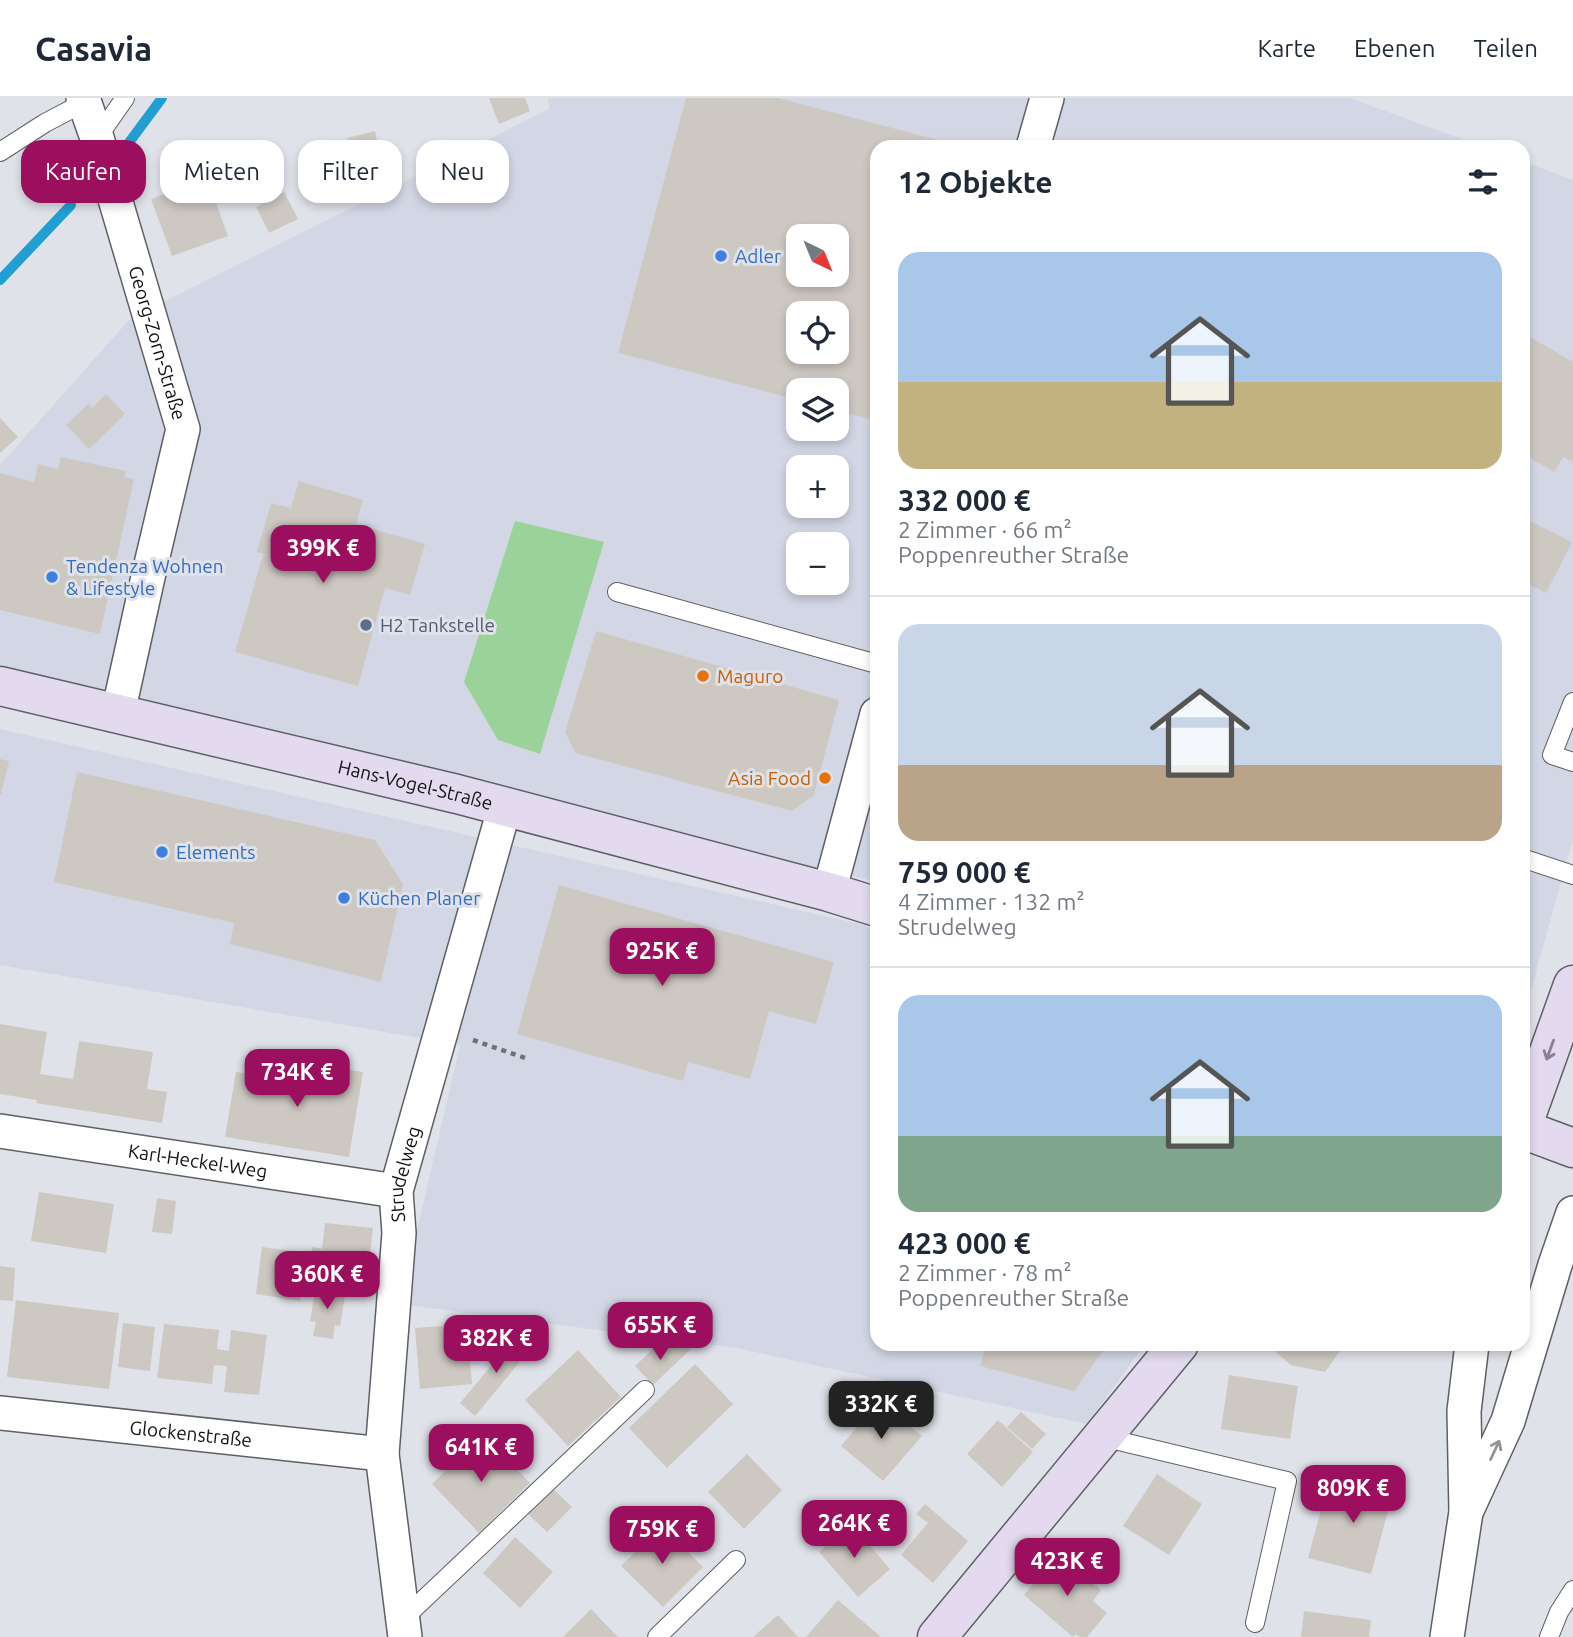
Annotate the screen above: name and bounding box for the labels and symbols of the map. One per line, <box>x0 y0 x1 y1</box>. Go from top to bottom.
north arrow <box>786 224 849 287</box>
place label: Adler <box>735 245 781 267</box>
marker: Adler <box>713 248 729 264</box>
street label: Georg-Zorn-Straße <box>124 263 191 422</box>
pin: 399K € <box>266 526 380 585</box>
place label: Tendenza Wohnen & Lifestyle <box>66 555 224 599</box>
marker: Tendenza Wohnen & Lifestyle <box>44 569 60 585</box>
place label: H2 Tankstelle <box>380 614 495 636</box>
marker: H2 Tankstelle <box>358 617 374 633</box>
place label: Maguro <box>717 665 783 687</box>
marker: Maguro <box>695 668 711 684</box>
street label: Hans-Vogel-Straße <box>336 755 495 814</box>
place label: Asia Food <box>728 767 811 789</box>
marker: Asia Food <box>817 770 833 786</box>
place label: Elements <box>176 841 256 863</box>
marker: Elements <box>154 844 170 860</box>
place label: Küchen Planer <box>358 887 480 909</box>
marker: Küchen Planer <box>336 890 352 906</box>
pin: 925K € <box>605 928 719 988</box>
one-way arrow <box>1543 1038 1556 1060</box>
pin: 734K € <box>240 1049 354 1109</box>
street label: Strudelweg <box>385 1124 425 1223</box>
street label: Karl-Heckel-Weg <box>127 1140 269 1182</box>
pin: 360K € <box>270 1252 384 1311</box>
pin: 655K € <box>603 1302 717 1362</box>
pin: 382K € <box>439 1316 553 1375</box>
pin: 332K € <box>824 1382 938 1441</box>
street label: Glockenstraße <box>129 1416 253 1451</box>
pin: 641K € <box>424 1424 538 1484</box>
one-way arrow <box>1488 1440 1502 1461</box>
pin: 809K € <box>1296 1466 1410 1525</box>
pin: 264K € <box>797 1500 911 1560</box>
pin: 759K € <box>605 1506 719 1566</box>
pin: 423K € <box>1010 1538 1124 1598</box>

